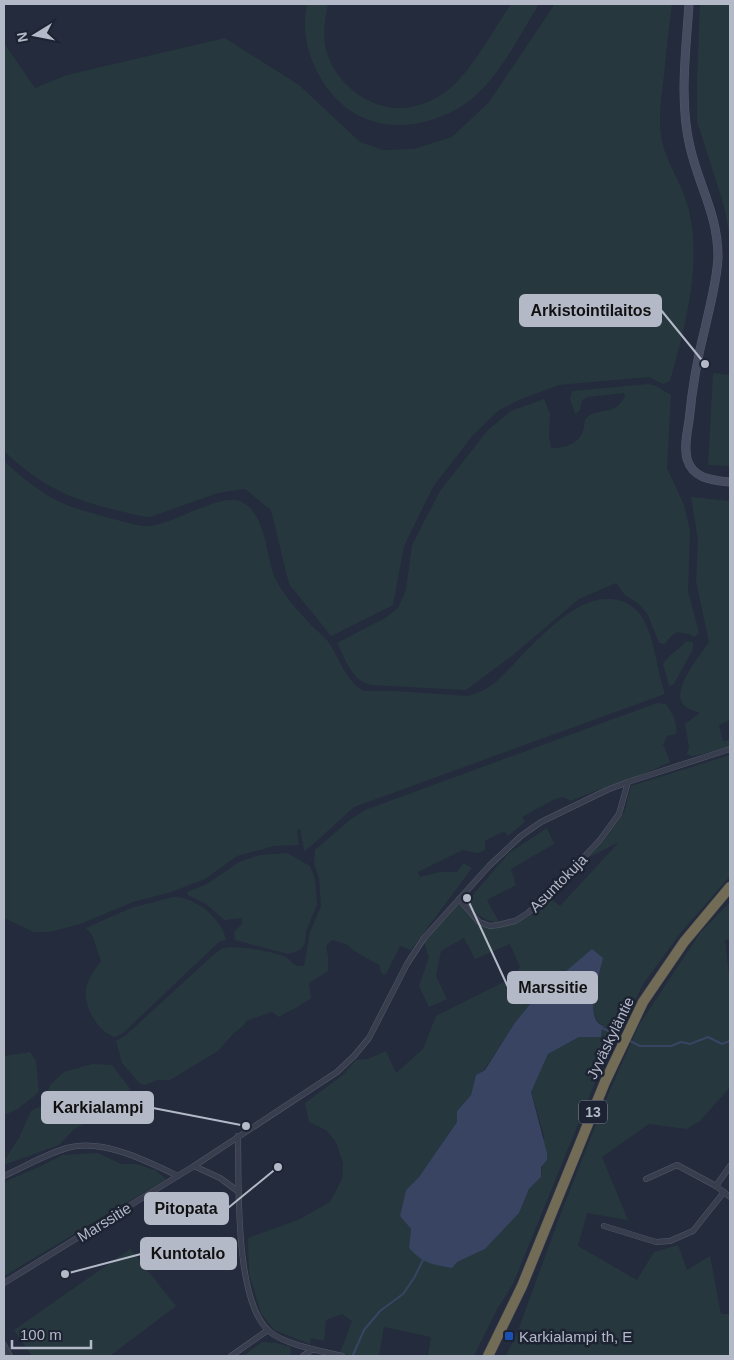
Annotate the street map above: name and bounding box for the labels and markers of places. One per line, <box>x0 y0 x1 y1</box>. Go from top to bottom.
callout: Arkistointilaitos <box>520 295 661 326</box>
callout: Marssitie <box>508 972 597 1003</box>
callout: Karkialampi <box>42 1092 153 1123</box>
callout: Pitopata <box>145 1193 228 1224</box>
callout: Kuntotalo <box>141 1238 236 1269</box>
place label: Karkialampi th, E <box>519 1328 632 1345</box>
marker: Karkialampi th, E <box>503 1330 515 1342</box>

